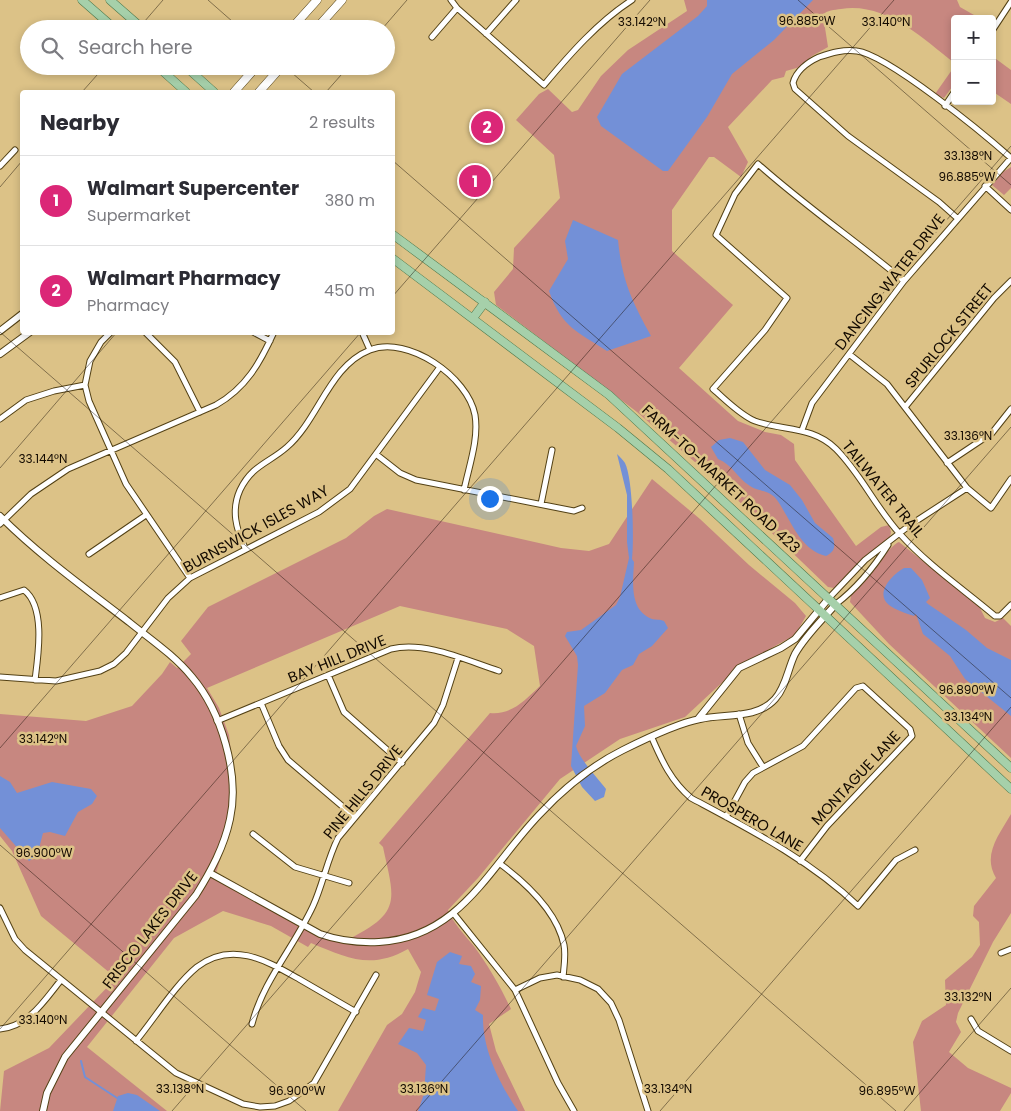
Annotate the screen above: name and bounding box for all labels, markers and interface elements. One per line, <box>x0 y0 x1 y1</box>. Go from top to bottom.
text: 96.885°W <box>778 12 836 29</box>
text: 33.142°N <box>618 13 666 30</box>
text: 33.140°N <box>862 13 910 30</box>
map controls <box>951 15 996 105</box>
button: + <box>951 15 996 60</box>
search box <box>20 20 395 75</box>
icon: search <box>38 34 66 62</box>
text: Search here <box>78 34 192 61</box>
button: − <box>951 60 996 105</box>
text: Nearby <box>40 108 120 137</box>
pin: 2 <box>471 108 503 146</box>
text: 2 results <box>309 111 375 134</box>
text: 33.138°N <box>944 147 992 164</box>
pin: 1 <box>459 162 491 200</box>
text: 96.885°W <box>938 168 996 185</box>
text: Walmart Supercenter <box>87 175 299 202</box>
text: 1 <box>53 189 59 212</box>
text: 380 m <box>325 189 375 212</box>
text: Supermarket <box>87 204 191 227</box>
street label: DANCING WATER DRIVE <box>830 209 949 354</box>
text: Walmart Pharmacy <box>87 265 281 292</box>
text: 2 <box>51 279 61 302</box>
text: 450 m <box>324 279 375 302</box>
street label: SPURLOCK STREET <box>900 279 997 392</box>
text: Pharmacy <box>87 294 169 317</box>
street label: FARM-TO-MARKET ROAD 423 <box>638 399 805 558</box>
text: 33.136°N <box>944 427 992 444</box>
street label: TAILWATER TRAIL <box>838 436 930 542</box>
text: 33.144°N <box>19 450 67 467</box>
street label: BURNSWICK ISLES WAY <box>179 480 333 577</box>
your location <box>477 486 503 512</box>
street label: BAY HILL DRIVE <box>284 629 389 688</box>
text: 96.890°W <box>938 681 996 698</box>
text: 33.134°N <box>944 708 992 725</box>
street label: MONTAGUE LANE <box>806 726 905 829</box>
text: 33.142°N <box>19 730 67 747</box>
street label: PINE HILLS DRIVE <box>318 740 407 843</box>
street label: PROSPERO LANE <box>697 781 807 856</box>
text: 96.900°W <box>16 844 73 861</box>
street label: FRISCO LAKES DRIVE <box>97 867 202 993</box>
text: 33.132°N <box>944 988 992 1005</box>
text: 33.140°N <box>19 1011 67 1028</box>
text: 33.138°N <box>156 1080 204 1097</box>
text: 33.136°N <box>400 1080 448 1097</box>
text: 33.134°N <box>644 1080 692 1097</box>
text: 96.900°W <box>269 1082 326 1099</box>
text: 96.895°W <box>858 1082 916 1099</box>

